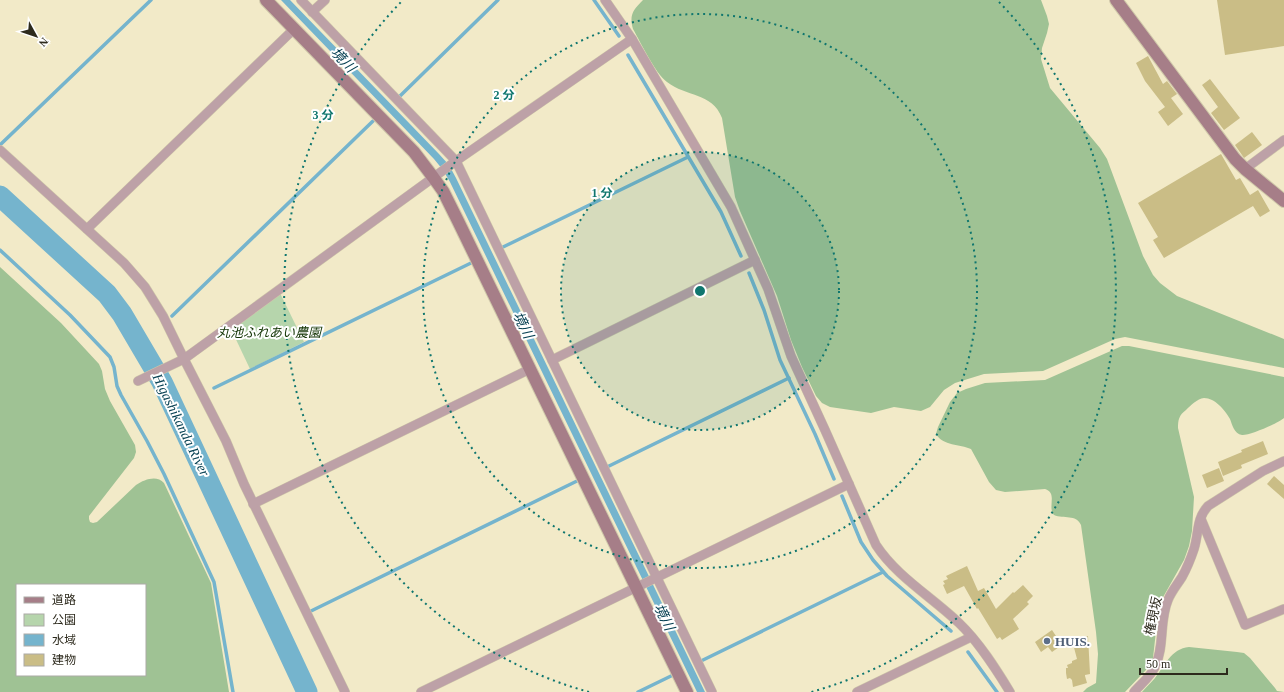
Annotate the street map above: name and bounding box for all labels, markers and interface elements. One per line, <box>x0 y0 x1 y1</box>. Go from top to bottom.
north arrow <box>16 16 56 56</box>
text: N <box>36 36 51 49</box>
water label: 境川 <box>328 45 360 77</box>
text: 2 分 <box>493 88 515 102</box>
text: 3 分 <box>312 108 334 122</box>
text: 1 分 <box>591 186 613 200</box>
centre of rings <box>693 284 707 298</box>
water label: 境川 <box>510 309 537 343</box>
park label: 丸池ふれあい農園 <box>217 325 323 340</box>
water label: Higashikanda River <box>149 370 213 479</box>
legend <box>16 584 146 676</box>
text: 道路 <box>52 593 76 607</box>
street label: 権現坂 <box>1142 595 1164 637</box>
water label: 境川 <box>651 601 678 635</box>
text: 公園 <box>52 613 76 627</box>
text: 水域 <box>52 633 76 647</box>
place label: HUIS. <box>1055 634 1090 649</box>
marker: HUIS. <box>1042 636 1052 646</box>
scale bar <box>1140 650 1227 676</box>
text: 建物 <box>52 653 76 667</box>
text: 50 m <box>1146 657 1171 671</box>

